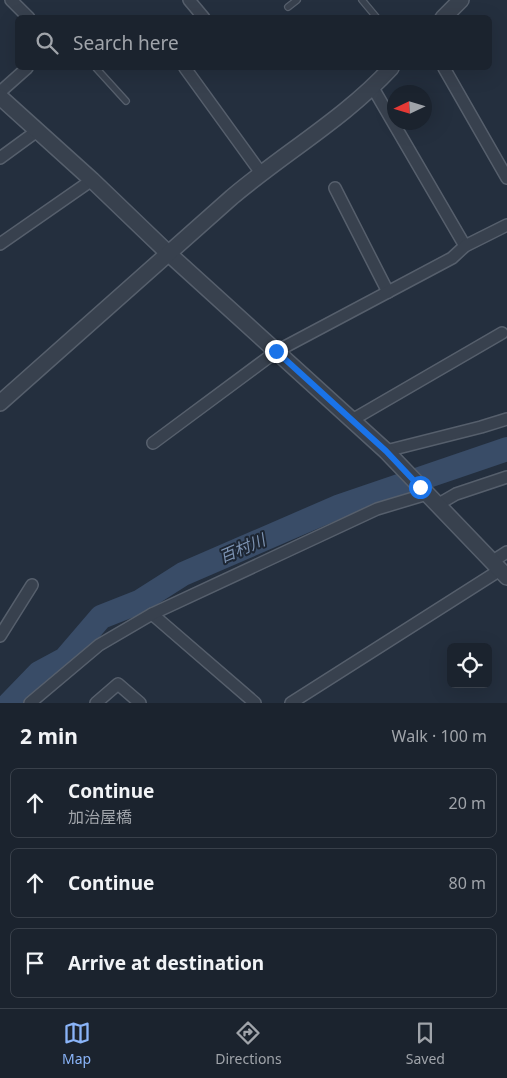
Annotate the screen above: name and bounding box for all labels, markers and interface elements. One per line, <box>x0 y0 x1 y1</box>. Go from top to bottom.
search box <box>15 15 492 70</box>
icon: search <box>33 29 61 57</box>
text: Search here <box>73 30 179 56</box>
north arrow <box>387 85 432 130</box>
route end <box>265 340 288 363</box>
route start <box>409 476 432 499</box>
water label: 百村川 <box>216 528 270 568</box>
map controls <box>447 643 492 688</box>
button: locate <box>447 643 492 688</box>
text: 2 min <box>20 722 78 750</box>
text: Walk · 100 m <box>392 725 487 747</box>
text: Continue <box>68 778 154 804</box>
icon: ahead <box>21 789 49 817</box>
text: 20 m <box>449 792 486 814</box>
text: 加治屋橋 <box>68 806 132 828</box>
icon: ahead <box>21 869 49 897</box>
text: Continue <box>68 870 154 896</box>
text: 80 m <box>449 872 486 894</box>
icon: arrive <box>21 949 49 977</box>
text: Arrive at destination <box>68 950 264 976</box>
tab: Map <box>62 1019 91 1068</box>
tab: Directions <box>215 1019 282 1068</box>
tab: Saved <box>406 1019 445 1068</box>

